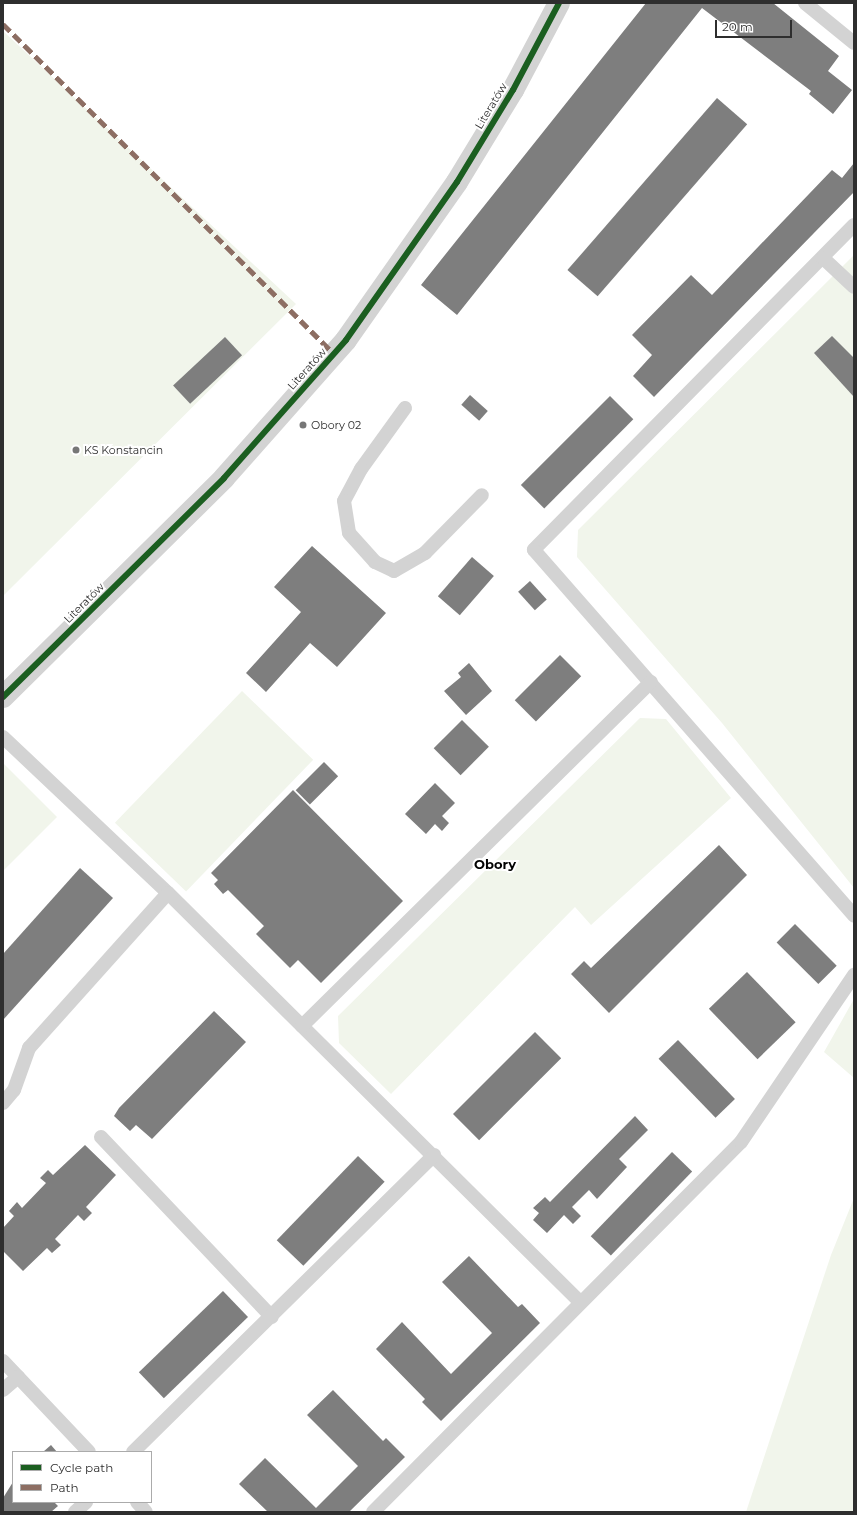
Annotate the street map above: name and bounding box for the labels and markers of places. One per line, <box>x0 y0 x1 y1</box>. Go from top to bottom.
place label: Obory 02 <box>311 418 361 432</box>
marker: Obory 02 <box>298 420 308 430</box>
place label: KS Konstancin <box>84 443 163 457</box>
marker: KS Konstancin <box>71 445 81 455</box>

